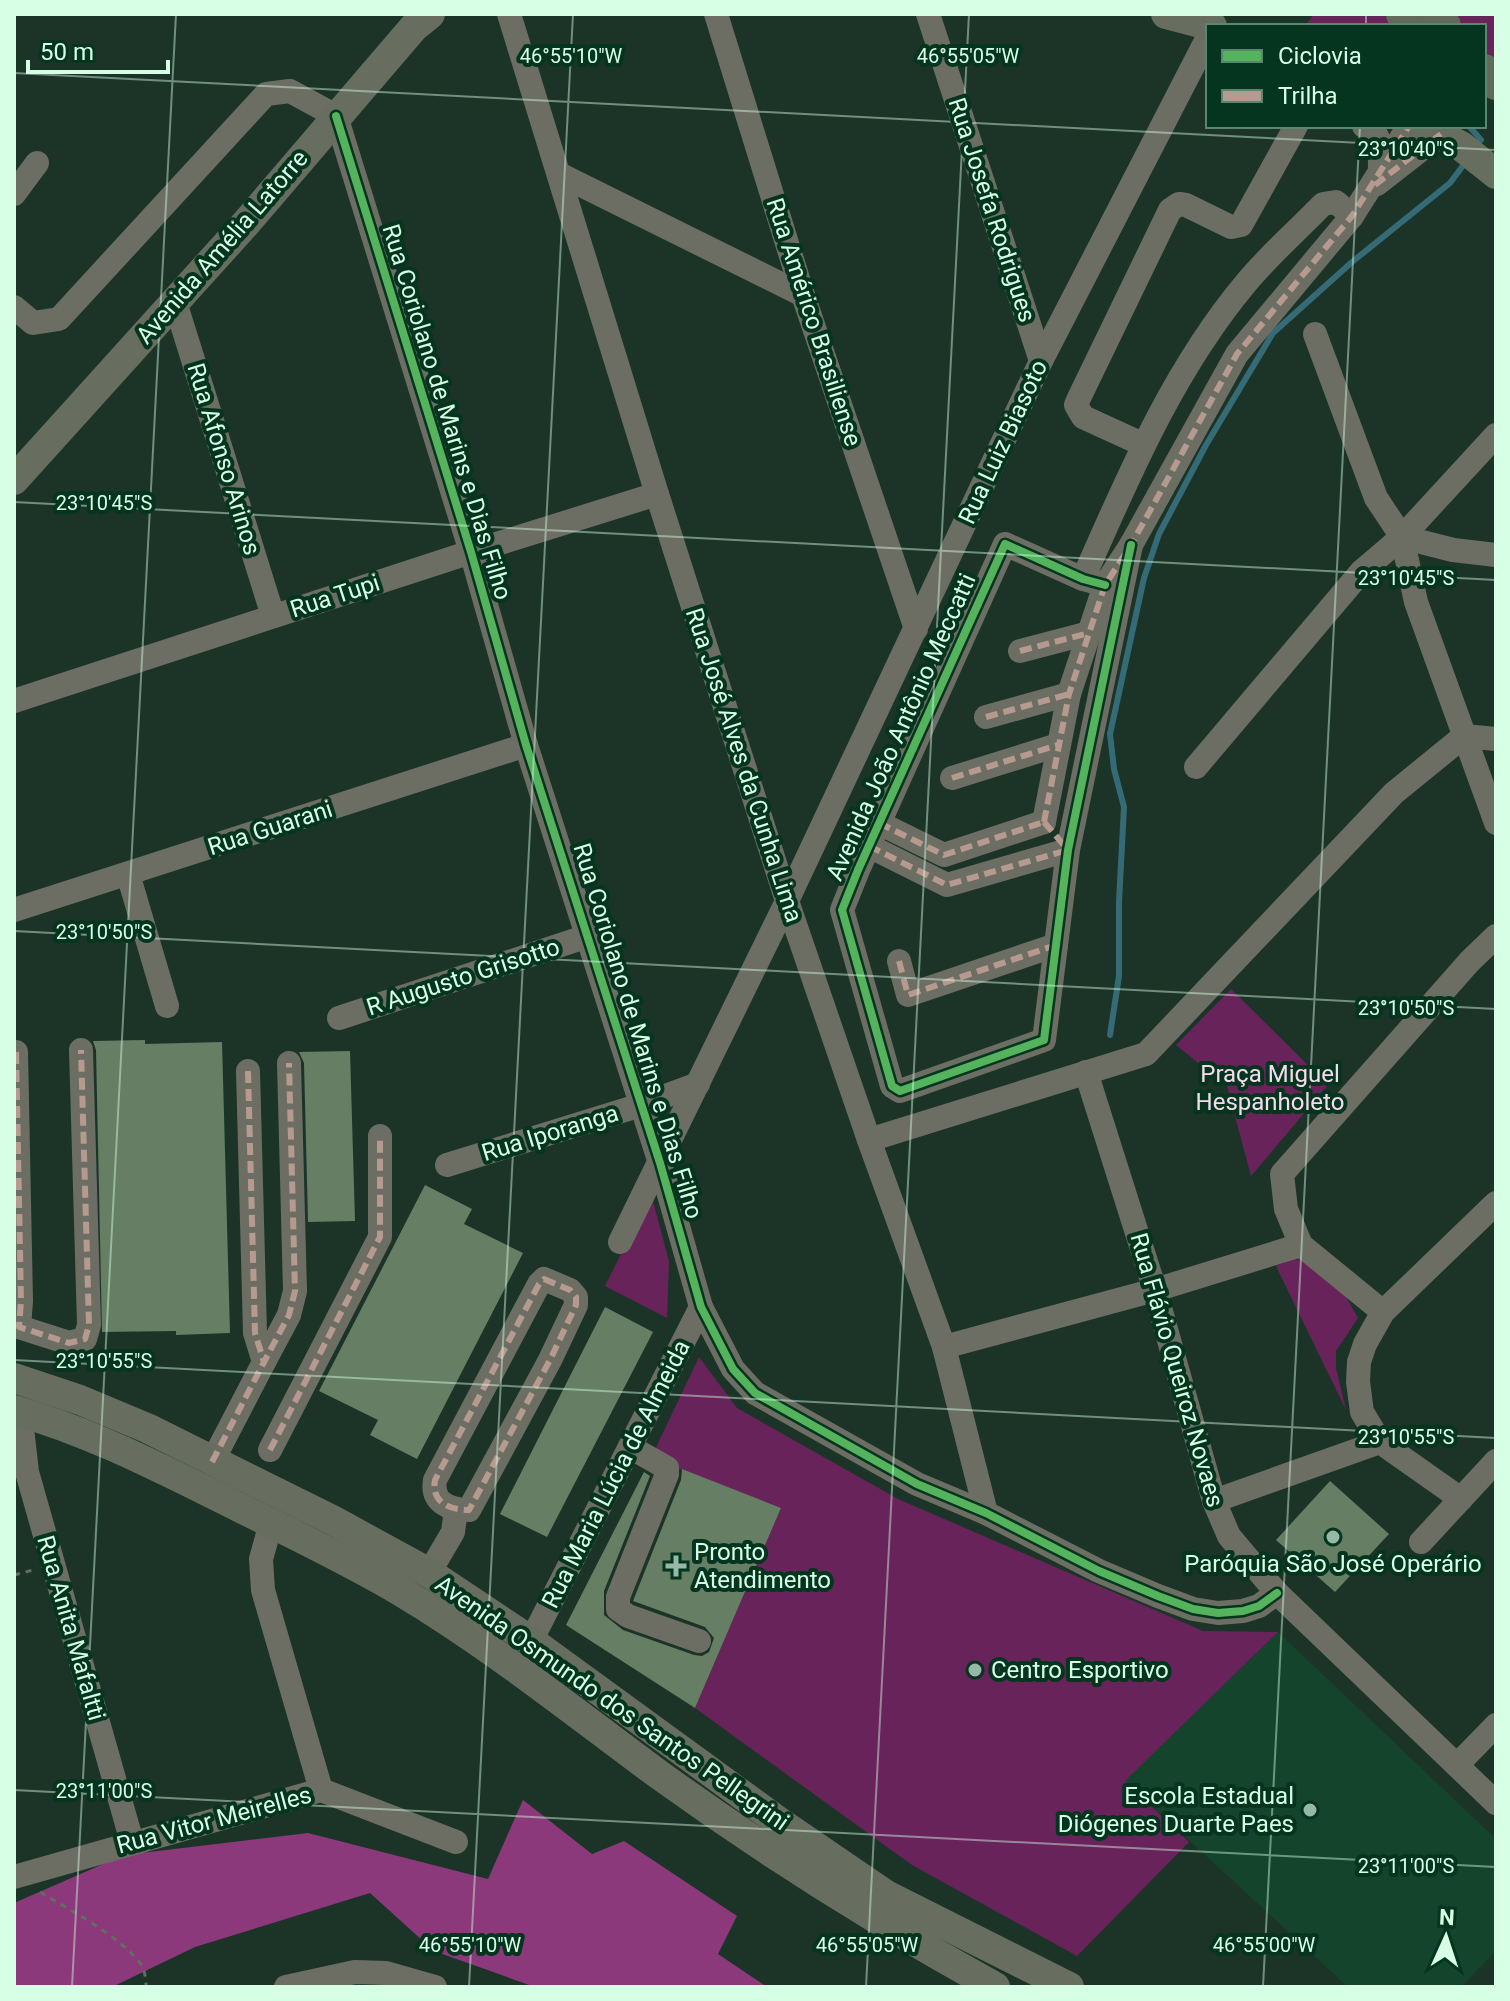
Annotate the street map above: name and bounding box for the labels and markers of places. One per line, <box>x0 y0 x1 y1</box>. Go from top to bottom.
marker: Paróquia São José Operário <box>1324 1528 1342 1546</box>
place label: Pronto Atendimento <box>694 1538 831 1594</box>
place label: Paróquia São José Operário <box>1184 1550 1482 1578</box>
marker: Pronto Atendimento <box>665 1555 687 1577</box>
place label: Centro Esportivo <box>991 1656 1169 1684</box>
marker: Centro Esportivo <box>966 1661 984 1679</box>
place label: Escola Estadual Diógenes Duarte Paes <box>1058 1782 1294 1838</box>
marker: Escola Estadual Diógenes Duarte Paes <box>1301 1801 1319 1819</box>

